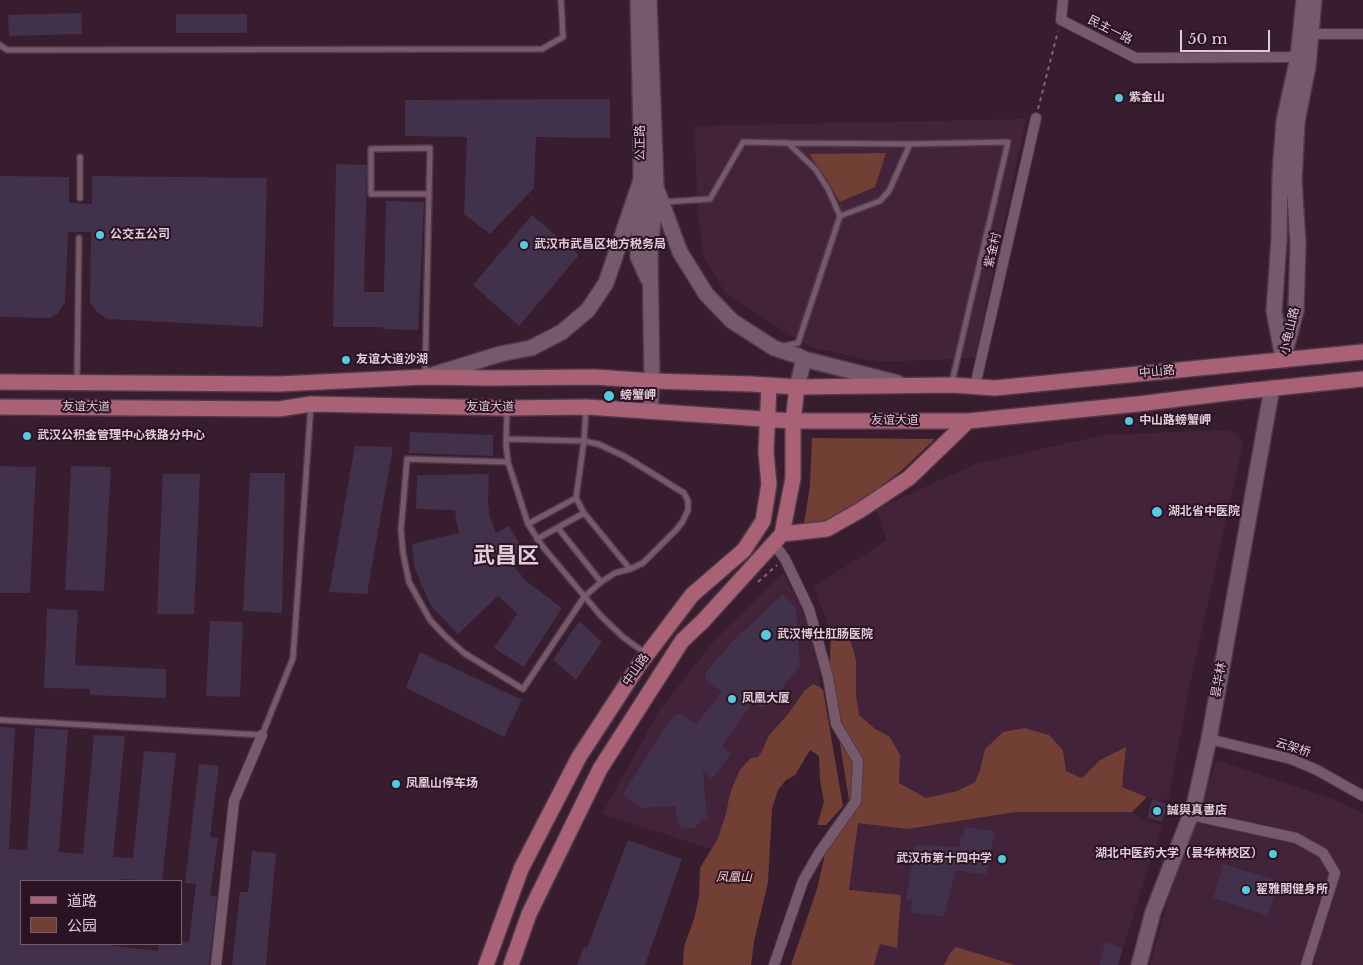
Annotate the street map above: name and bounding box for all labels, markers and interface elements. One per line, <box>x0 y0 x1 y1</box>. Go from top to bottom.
street label: 民主一路 <box>1085 13 1135 47</box>
scale bar <box>1183 20 1273 52</box>
text: 50 m <box>1188 29 1228 48</box>
place label: 紫金山 <box>1129 91 1165 105</box>
marker: 紫金山 <box>1113 92 1125 104</box>
street label: 公正路 <box>634 125 648 161</box>
place label: 公交五公司 <box>110 228 170 242</box>
marker: 公交五公司 <box>94 229 106 241</box>
street label: 紫金村 <box>982 231 1004 269</box>
place label: 武汉市武昌区地方税务局 <box>534 238 666 252</box>
marker: 武汉市武昌区地方税务局 <box>518 239 530 251</box>
street label: 小龟山路 <box>1278 306 1302 356</box>
place label: 友谊大道沙湖 <box>356 353 428 367</box>
marker: 友谊大道沙湖 <box>340 354 352 366</box>
street label: 中山路 <box>1138 363 1176 381</box>
marker: 螃蟹岬 <box>602 389 616 403</box>
place label: 螃蟹岬 <box>620 389 656 403</box>
street label: 友谊大道 <box>62 399 110 415</box>
street label: 友谊大道 <box>466 399 514 415</box>
street label: 友谊大道 <box>871 414 919 428</box>
place label: 中山路螃蟹岬 <box>1139 414 1211 428</box>
marker: 中山路螃蟹岬 <box>1123 415 1135 427</box>
place label: 武汉公积金管理中心铁路分中心 <box>37 429 205 443</box>
marker: 武汉公积金管理中心铁路分中心 <box>21 430 33 442</box>
marker: 湖北省中医院 <box>1150 505 1164 519</box>
place label: 湖北省中医院 <box>1168 505 1240 519</box>
district label: 武昌区 <box>473 544 539 570</box>
marker: 武汉博仕肛肠医院 <box>759 628 773 642</box>
place label: 武汉博仕肛肠医院 <box>777 628 873 642</box>
street label: 中山路 <box>620 651 652 689</box>
street label: 昙华林 <box>1209 661 1229 699</box>
place label: 凤凰大厦 <box>742 692 790 706</box>
marker: 凤凰大厦 <box>726 693 738 705</box>
street label: 云架桥 <box>1274 736 1312 760</box>
place label: 凤凰山停车场 <box>406 777 478 791</box>
marker: 凤凰山停车场 <box>390 778 402 790</box>
place label: 誠與真書店 <box>1167 804 1227 818</box>
marker: 誠與真書店 <box>1151 805 1163 817</box>
place label: 湖北中医药大学（昙华林校区） <box>1095 847 1263 861</box>
marker: 湖北中医药大学（昙华林校区） <box>1267 848 1279 860</box>
place label: 武汉市第十四中学 <box>896 852 992 866</box>
marker: 武汉市第十四中学 <box>996 853 1008 865</box>
park label: 凤凰山 <box>716 871 752 885</box>
legend <box>20 880 182 945</box>
place label: 翟雅閣健身所 <box>1256 883 1328 897</box>
marker: 翟雅閣健身所 <box>1240 884 1252 896</box>
text: 道路 <box>67 891 97 910</box>
text: 公园 <box>67 916 97 935</box>

